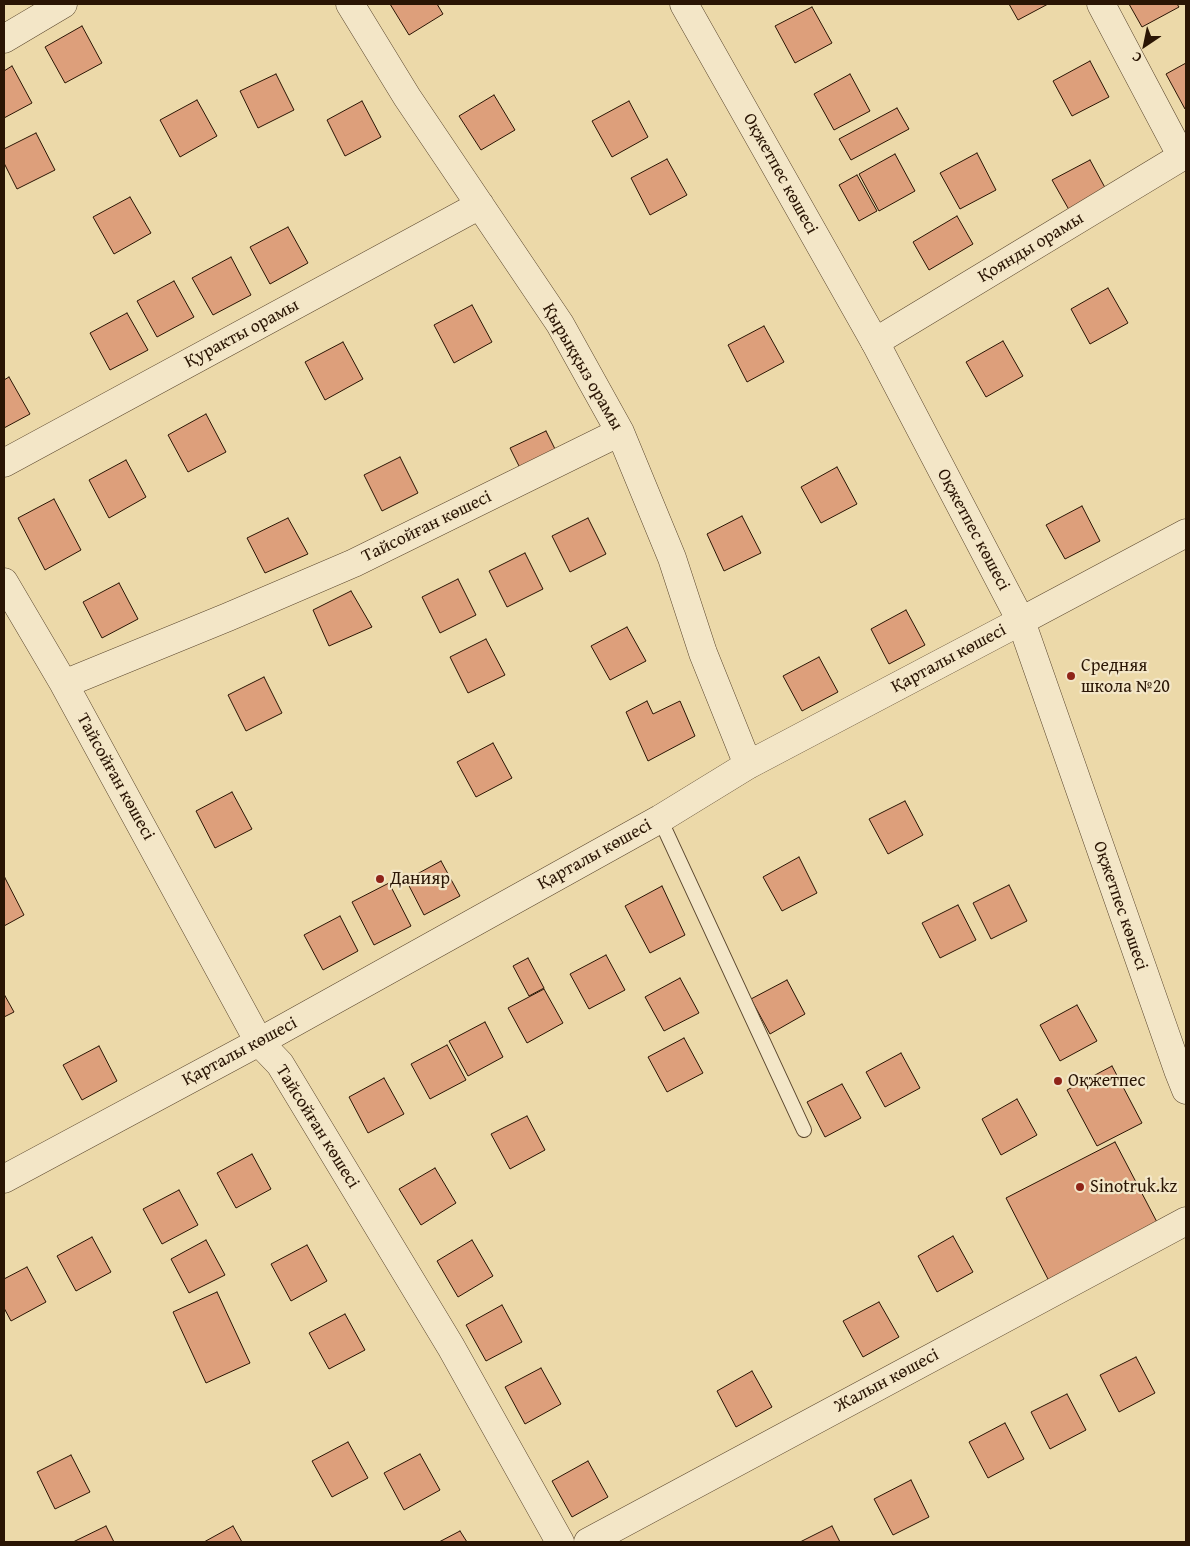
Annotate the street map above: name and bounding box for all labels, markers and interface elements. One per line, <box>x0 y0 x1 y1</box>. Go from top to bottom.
north arrow <box>1120 20 1170 70</box>
text: С <box>1128 47 1145 68</box>
street label: Оқжетпес көшесі <box>738 110 822 238</box>
street label: Қоянды орамы <box>974 208 1088 288</box>
street label: Қуракты орамы <box>181 295 303 373</box>
street label: Қырыққыз орамы <box>537 300 627 434</box>
street label: Оқжетпес көшесі <box>932 465 1014 595</box>
street label: Тайсойған көшесі <box>359 486 495 568</box>
street label: Қарталы көшесі <box>888 620 1010 698</box>
place label: Средняя школа №20 <box>1081 655 1170 698</box>
marker: Средняя школа №20 <box>1065 670 1077 682</box>
street label: Тайсойған көшесі <box>71 710 159 844</box>
street label: Қарталы көшесі <box>534 815 656 895</box>
street label: Оқжетпес көшесі <box>1088 839 1152 973</box>
place label: Данияр <box>390 868 450 890</box>
marker: Данияр <box>374 873 386 885</box>
street label: Қарталы көшесі <box>179 1013 301 1091</box>
street label: Тайсойған көшесі <box>270 1061 364 1193</box>
place label: Оқжетпес <box>1068 1070 1145 1092</box>
marker: Оқжетпес <box>1052 1075 1064 1087</box>
place label: Sinotruk.kz <box>1090 1176 1177 1198</box>
marker: Sinotruk.kz <box>1074 1181 1086 1193</box>
street label: Жалын көшесі <box>831 1344 943 1418</box>

